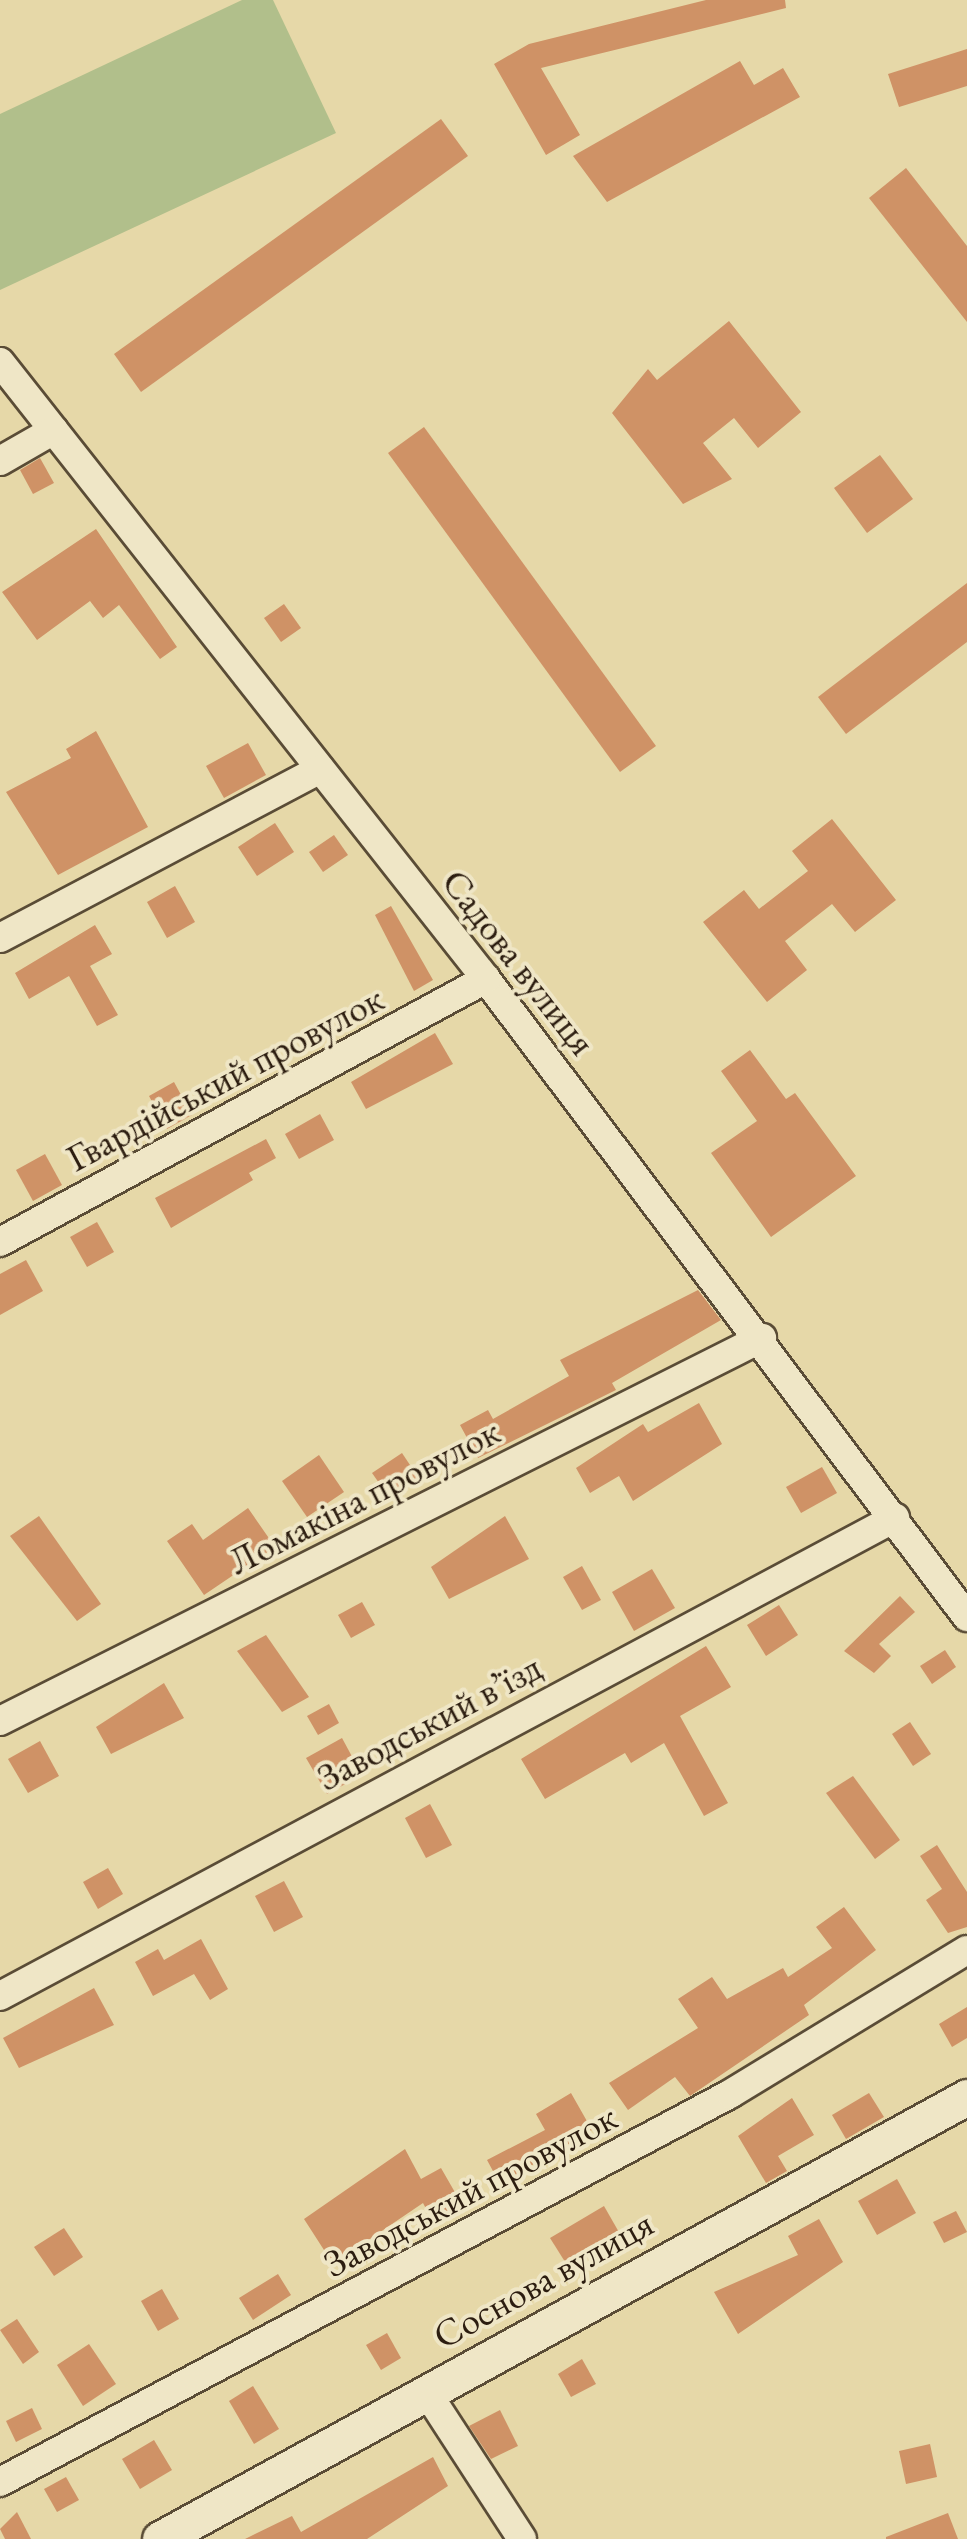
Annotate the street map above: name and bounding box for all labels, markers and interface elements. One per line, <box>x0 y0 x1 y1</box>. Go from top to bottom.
street label: Садова вулиця <box>432 860 606 1064</box>
street label: Гвардійський провулок <box>59 975 391 1181</box>
street label: Ломакіна провулок <box>221 1408 507 1584</box>
street label: Заводський в’їзд <box>309 1644 549 1800</box>
street label: Заводський провулок <box>316 2093 624 2287</box>
street label: Соснова вулиця <box>425 2200 661 2358</box>

